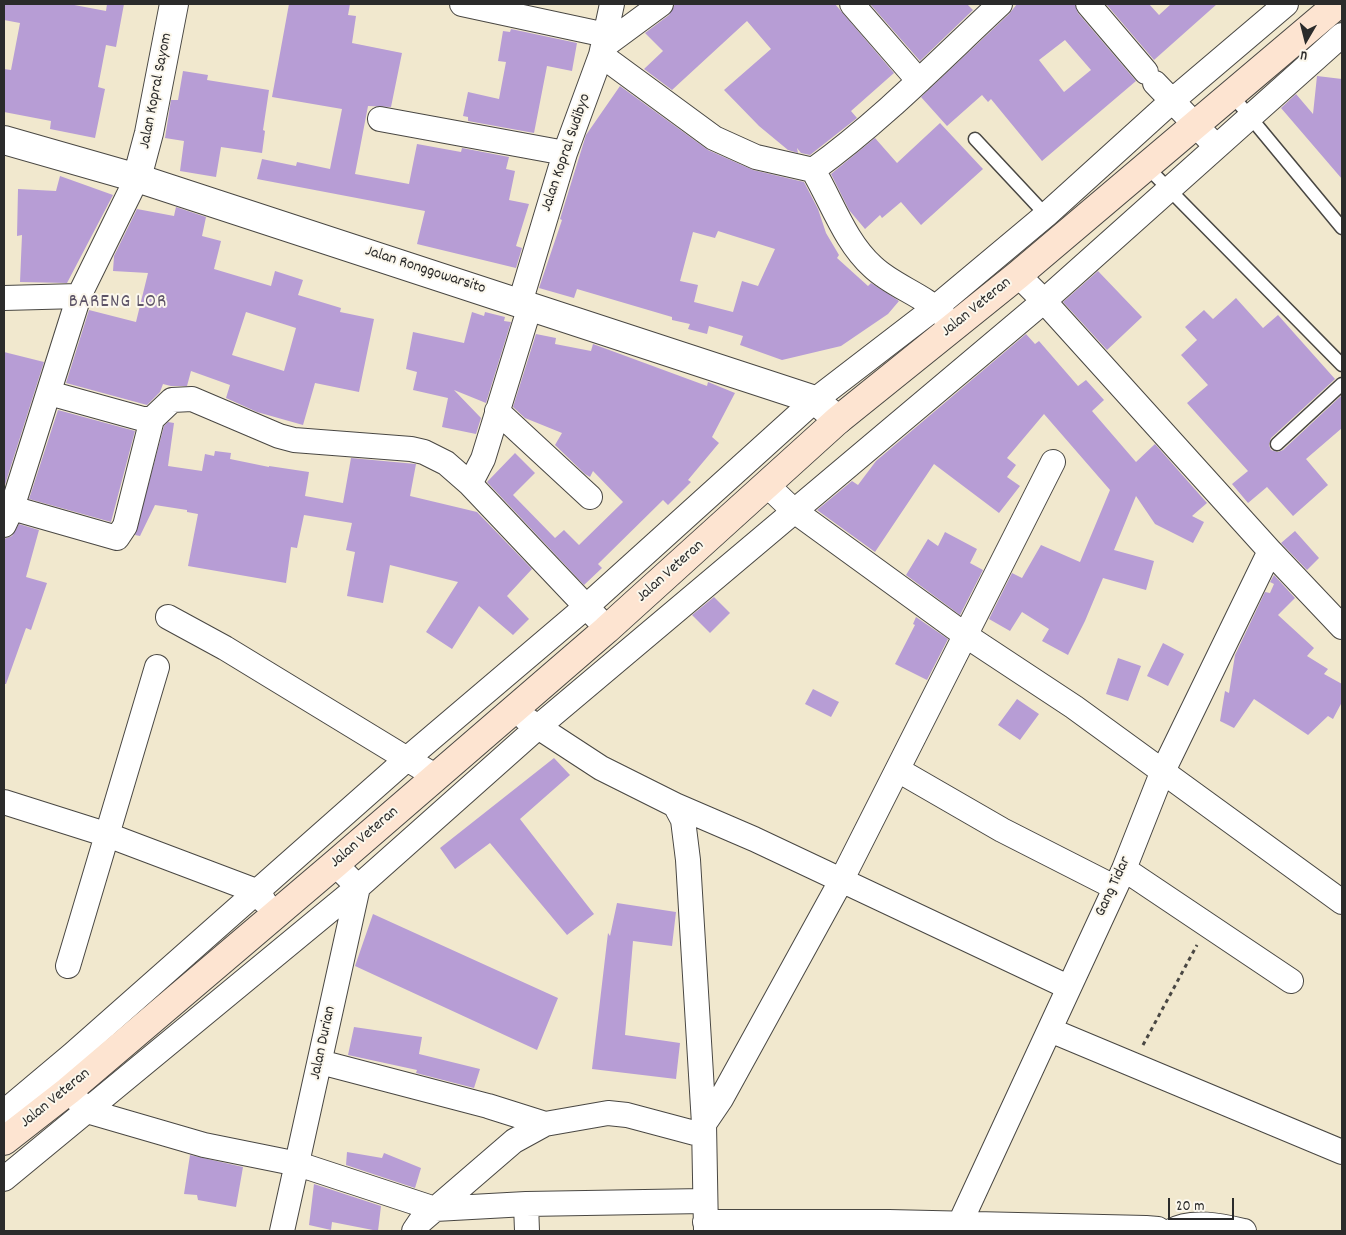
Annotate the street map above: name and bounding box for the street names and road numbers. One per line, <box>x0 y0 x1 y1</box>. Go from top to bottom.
street label: Jalan Kopral Sayom <box>136 31 178 151</box>
street label: Jalan Kopral Sudibyo <box>538 92 596 214</box>
street label: Jalan Ronggowarsito <box>362 242 488 300</box>
street label: Jalan Veteran <box>938 274 1016 342</box>
street label: Jalan Veteran <box>633 537 709 607</box>
street label: Jalan Veteran <box>327 803 403 873</box>
street label: Gang Tidar <box>1092 854 1136 920</box>
street label: Jalan Durian <box>307 1005 341 1081</box>
street label: Jalan Veteran <box>17 1065 95 1133</box>

